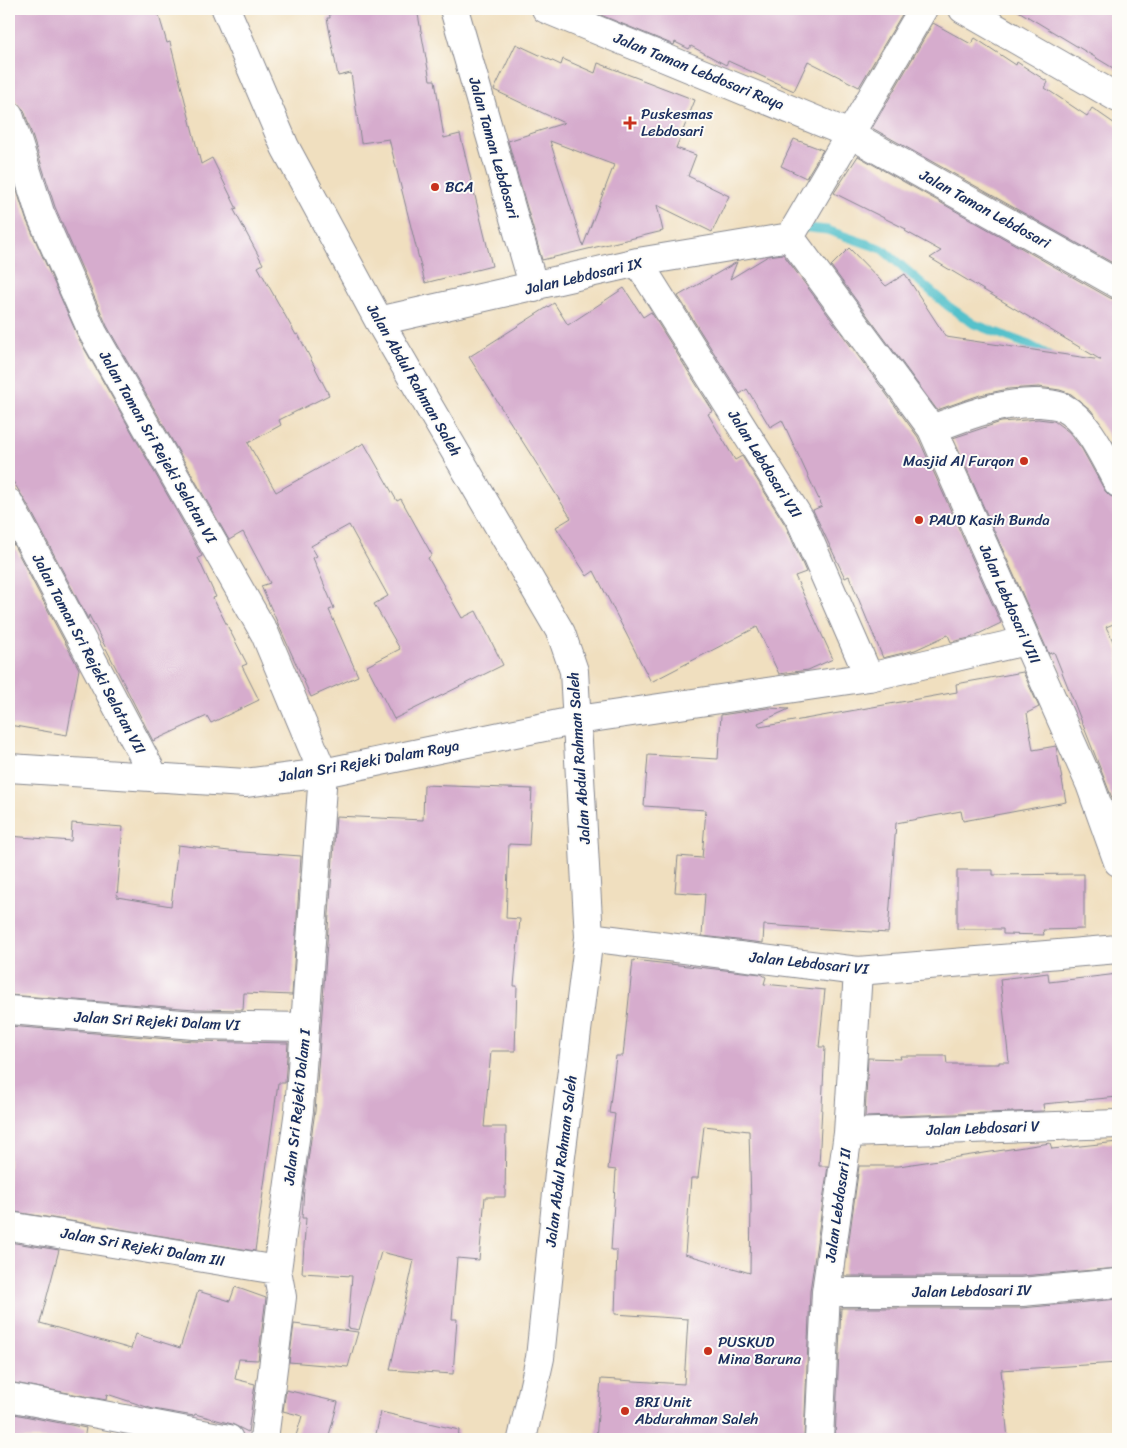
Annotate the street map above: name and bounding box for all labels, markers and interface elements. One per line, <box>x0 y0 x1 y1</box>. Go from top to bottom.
street label: Jalan Taman Lebdosari Raya <box>609 24 789 117</box>
street label: Jalan Taman Lebdosari <box>461 73 527 223</box>
place label: Puskesmas Lebdosari <box>641 101 713 144</box>
marker: Puskesmas Lebdosari <box>623 116 637 130</box>
street label: Jalan Taman Lebdosari <box>914 162 1056 256</box>
place label: BCA <box>445 174 474 200</box>
marker: BCA <box>429 181 441 193</box>
street label: Jalan Lebdosari IX <box>521 250 646 302</box>
street label: Jalan Abdul Rahman Saleh <box>359 298 468 461</box>
street label: Jalan Taman Sri Rejeki Selatan VI <box>91 345 225 549</box>
street label: Jalan Lebdosari VII <box>721 404 809 524</box>
place label: Masjid Al Furqon <box>903 448 1014 474</box>
marker: Masjid Al Furqon <box>1018 455 1030 467</box>
place label: PAUD Kasih Bunda <box>929 507 1050 533</box>
marker: PAUD Kasih Bunda <box>913 514 925 526</box>
street label: Jalan Lebdosari VIII <box>972 539 1048 668</box>
street label: Jalan Taman Sri Rejeki Selatan VII <box>25 548 153 759</box>
street label: Jalan Abdul Rahman Saleh <box>560 671 598 846</box>
street label: Jalan Sri Rejeki Dalam Raya <box>276 732 462 790</box>
street label: Jalan Lebdosari VI <box>747 944 871 982</box>
street label: Jalan Sri Rejeki Dalam VI <box>73 1004 242 1038</box>
street label: Jalan Sri Rejeki Dalam I <box>276 1027 318 1187</box>
street label: Jalan Abdul Rahman Saleh <box>537 1074 584 1249</box>
street label: Jalan Lebdosari V <box>925 1113 1040 1143</box>
street label: Jalan Lebdosari II <box>817 1146 859 1265</box>
street label: Jalan Sri Rejeki Dalam III <box>58 1220 227 1274</box>
street label: Jalan Lebdosari IV <box>911 1277 1032 1305</box>
place label: PUSKUD Mina Baruna <box>718 1329 801 1372</box>
marker: PUSKUD Mina Baruna <box>702 1345 714 1357</box>
place label: BRI Unit Abdurahman Saleh <box>634 1389 759 1432</box>
marker: BRI Unit Abdurahman Saleh <box>619 1405 631 1417</box>

